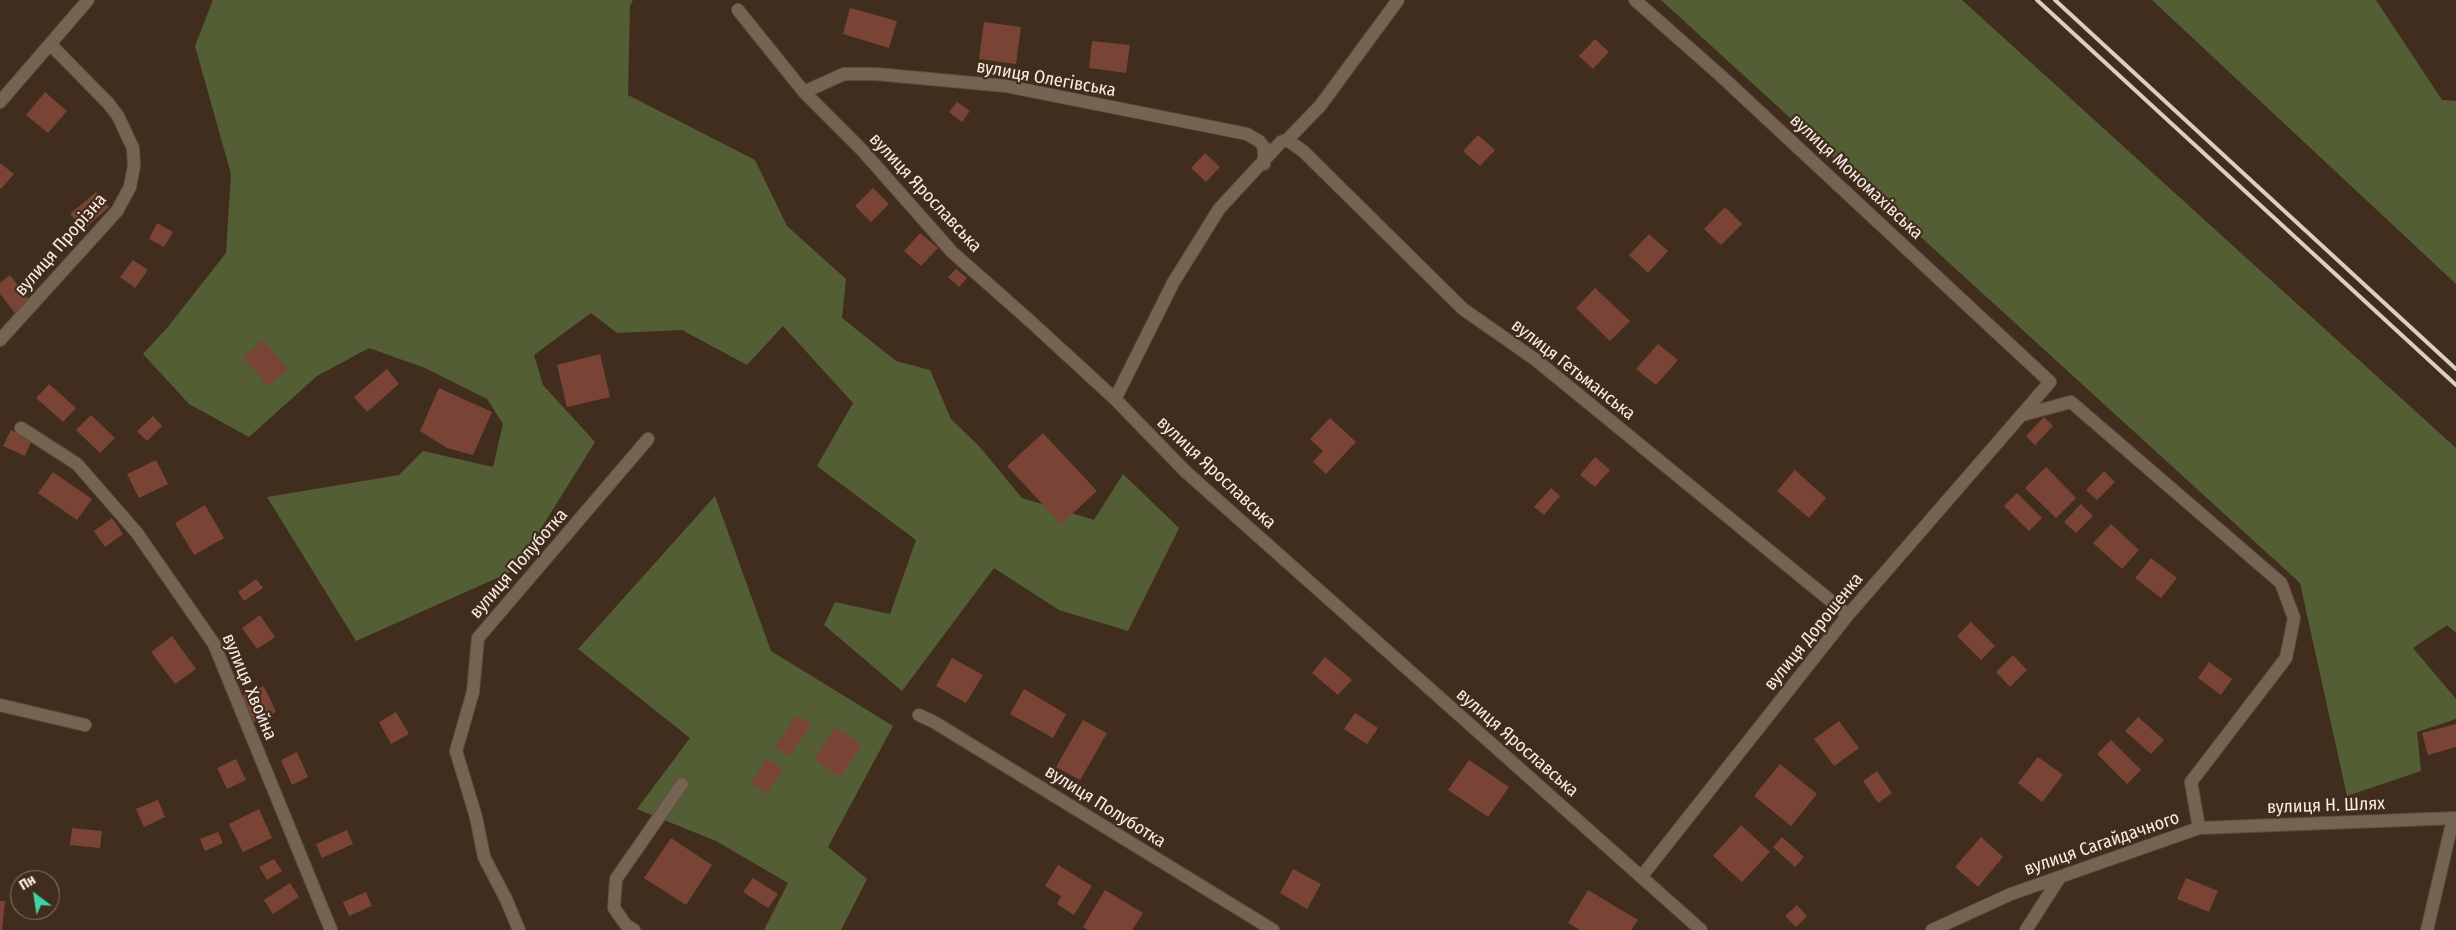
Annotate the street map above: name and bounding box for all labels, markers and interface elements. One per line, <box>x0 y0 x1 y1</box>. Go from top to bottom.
street label: вулиця Олегівська <box>975 56 1117 102</box>
street label: вулиця Мономахівська <box>1785 110 1927 244</box>
street label: вулиця Ярославська <box>864 129 986 257</box>
street label: вулиця Прорізна <box>11 189 111 301</box>
street label: вулиця Гетьманська <box>1507 315 1639 425</box>
street label: вулиця Ярославська <box>1152 412 1280 534</box>
street label: вулиця Полуботка <box>465 505 573 623</box>
street label: вулиця Дорошенка <box>1760 569 1868 695</box>
street label: вулиця Хвойна <box>217 631 281 743</box>
street label: вулиця Ярославська <box>1451 684 1583 802</box>
street label: вулиця Полуботка <box>1041 761 1169 853</box>
street label: вулиця Н. Шлях <box>2267 793 2385 819</box>
street label: вулиця Сагайдачного <box>2022 807 2182 881</box>
north arrow <box>10 870 60 920</box>
text: Пн <box>16 871 39 894</box>

